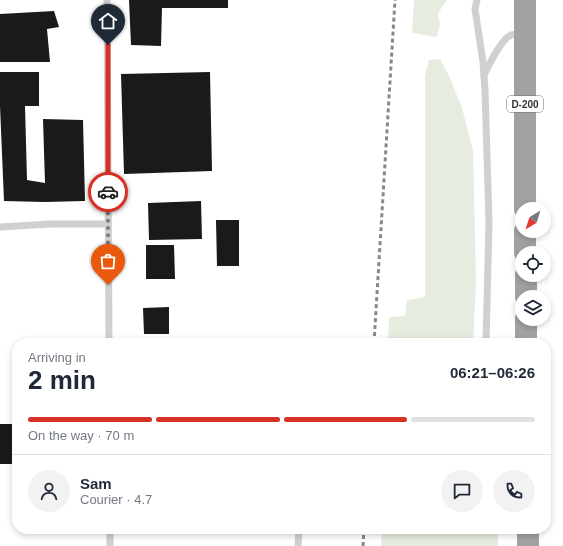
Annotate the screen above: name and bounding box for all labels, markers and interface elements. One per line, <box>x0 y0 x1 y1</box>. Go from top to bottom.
pin <box>91 4 125 45</box>
icon: home <box>97 10 119 32</box>
road number: D-200 <box>507 96 543 112</box>
courier <box>88 172 128 212</box>
icon: car <box>97 181 119 203</box>
north arrow <box>515 202 551 238</box>
map controls <box>515 202 551 326</box>
pin <box>91 244 125 285</box>
button: locate <box>515 246 551 282</box>
icon: bag <box>97 250 119 272</box>
button: layers <box>515 290 551 326</box>
text: Arriving in <box>28 350 86 365</box>
text: 06:21–06:26 <box>450 364 535 381</box>
text: 2 min <box>28 365 96 395</box>
text: On the way · 70 m <box>28 428 134 443</box>
button: person <box>28 470 70 512</box>
button: chat <box>441 470 483 512</box>
button: phone <box>493 470 535 512</box>
text: Sam <box>80 475 112 492</box>
text: Courier · 4.7 <box>80 492 152 507</box>

